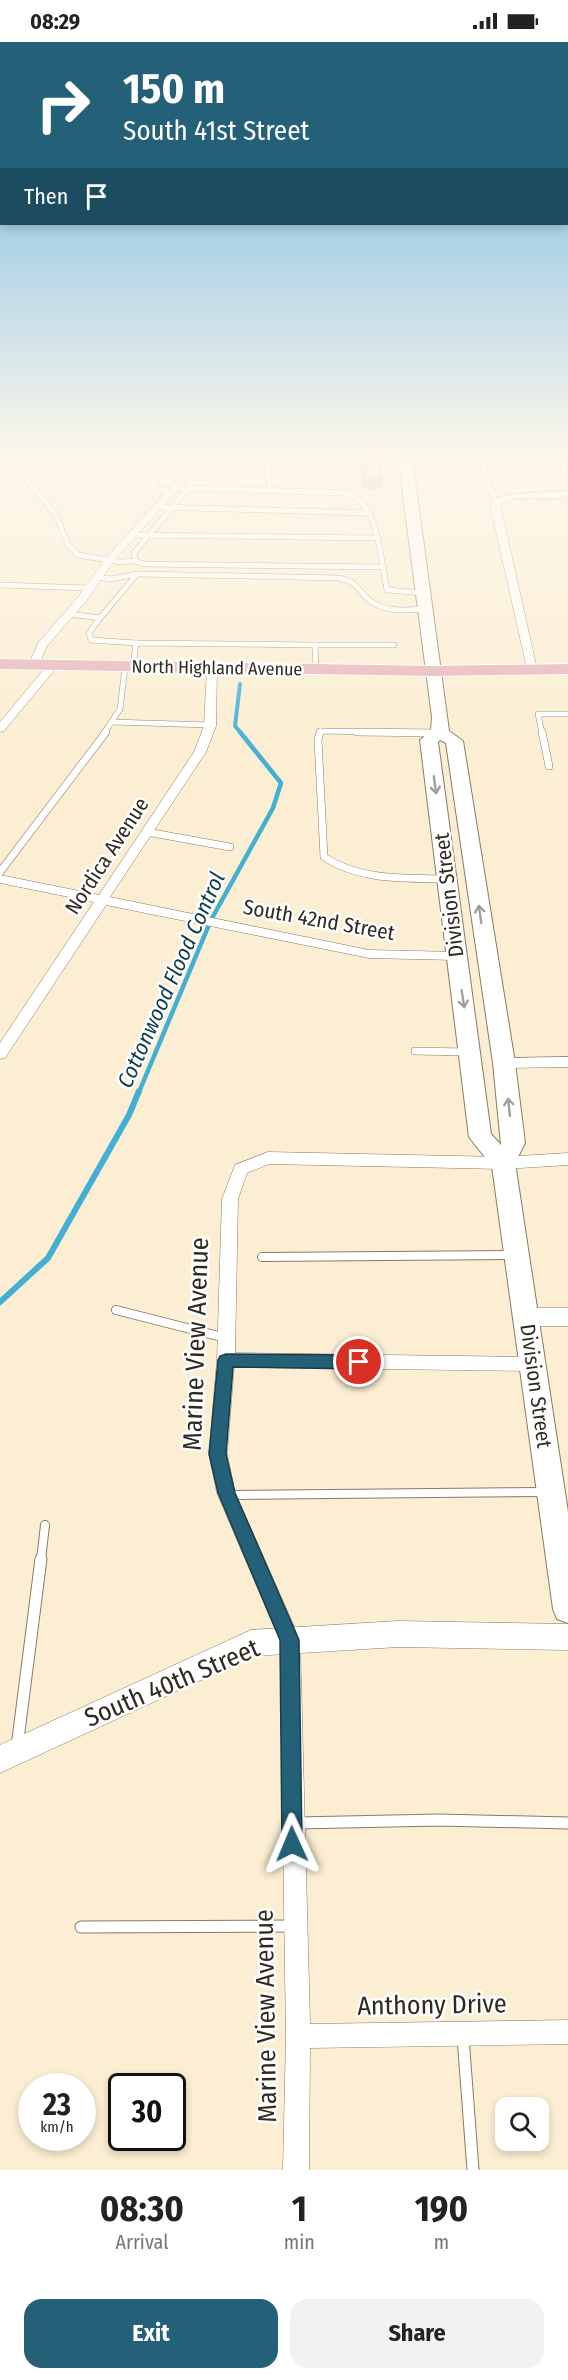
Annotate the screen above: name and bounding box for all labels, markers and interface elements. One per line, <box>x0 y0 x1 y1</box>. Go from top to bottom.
text: 08:29 <box>30 8 80 35</box>
text: 150 m <box>123 64 225 114</box>
icon: right <box>24 66 102 144</box>
text: South 41st Street <box>123 115 309 147</box>
icon: arrive <box>80 180 113 213</box>
text: Then <box>24 183 68 210</box>
street label: North Highland Avenue <box>132 656 303 680</box>
one-way arrow <box>430 774 441 794</box>
street label: Nordica Avenue <box>60 793 154 919</box>
street label: Division Street <box>428 831 470 959</box>
water label: Cottonwood Flood Control <box>111 868 231 1092</box>
street label: South 42nd Street <box>241 894 397 946</box>
one-way arrow <box>474 905 485 924</box>
one-way arrow <box>457 989 468 1008</box>
one-way arrow <box>503 1097 514 1117</box>
street label: Marine View Avenue <box>177 1237 215 1451</box>
street label: Division Street <box>514 1322 558 1450</box>
pin <box>333 1336 384 1387</box>
icon: arrive <box>342 1345 375 1378</box>
street label: South 40th Street <box>80 1632 265 1734</box>
position arrow <box>260 1812 324 1876</box>
street label: Marine View Avenue <box>249 1909 283 2123</box>
street label: Anthony Drive <box>357 1988 507 2022</box>
speed limit sign: 30 <box>108 2073 186 2151</box>
text: 23 <box>43 2087 71 2123</box>
map controls <box>495 2097 549 2151</box>
button: search <box>495 2097 549 2151</box>
text: km/h <box>40 2118 74 2136</box>
text: 08:30 <box>100 2187 184 2231</box>
text: 1 <box>292 2187 307 2231</box>
text: 190 <box>415 2187 468 2231</box>
text: Arrival <box>115 2230 168 2254</box>
text: min <box>284 2230 315 2254</box>
text: m <box>434 2230 449 2254</box>
button: Exit <box>24 2299 278 2368</box>
button: Share <box>290 2299 544 2368</box>

